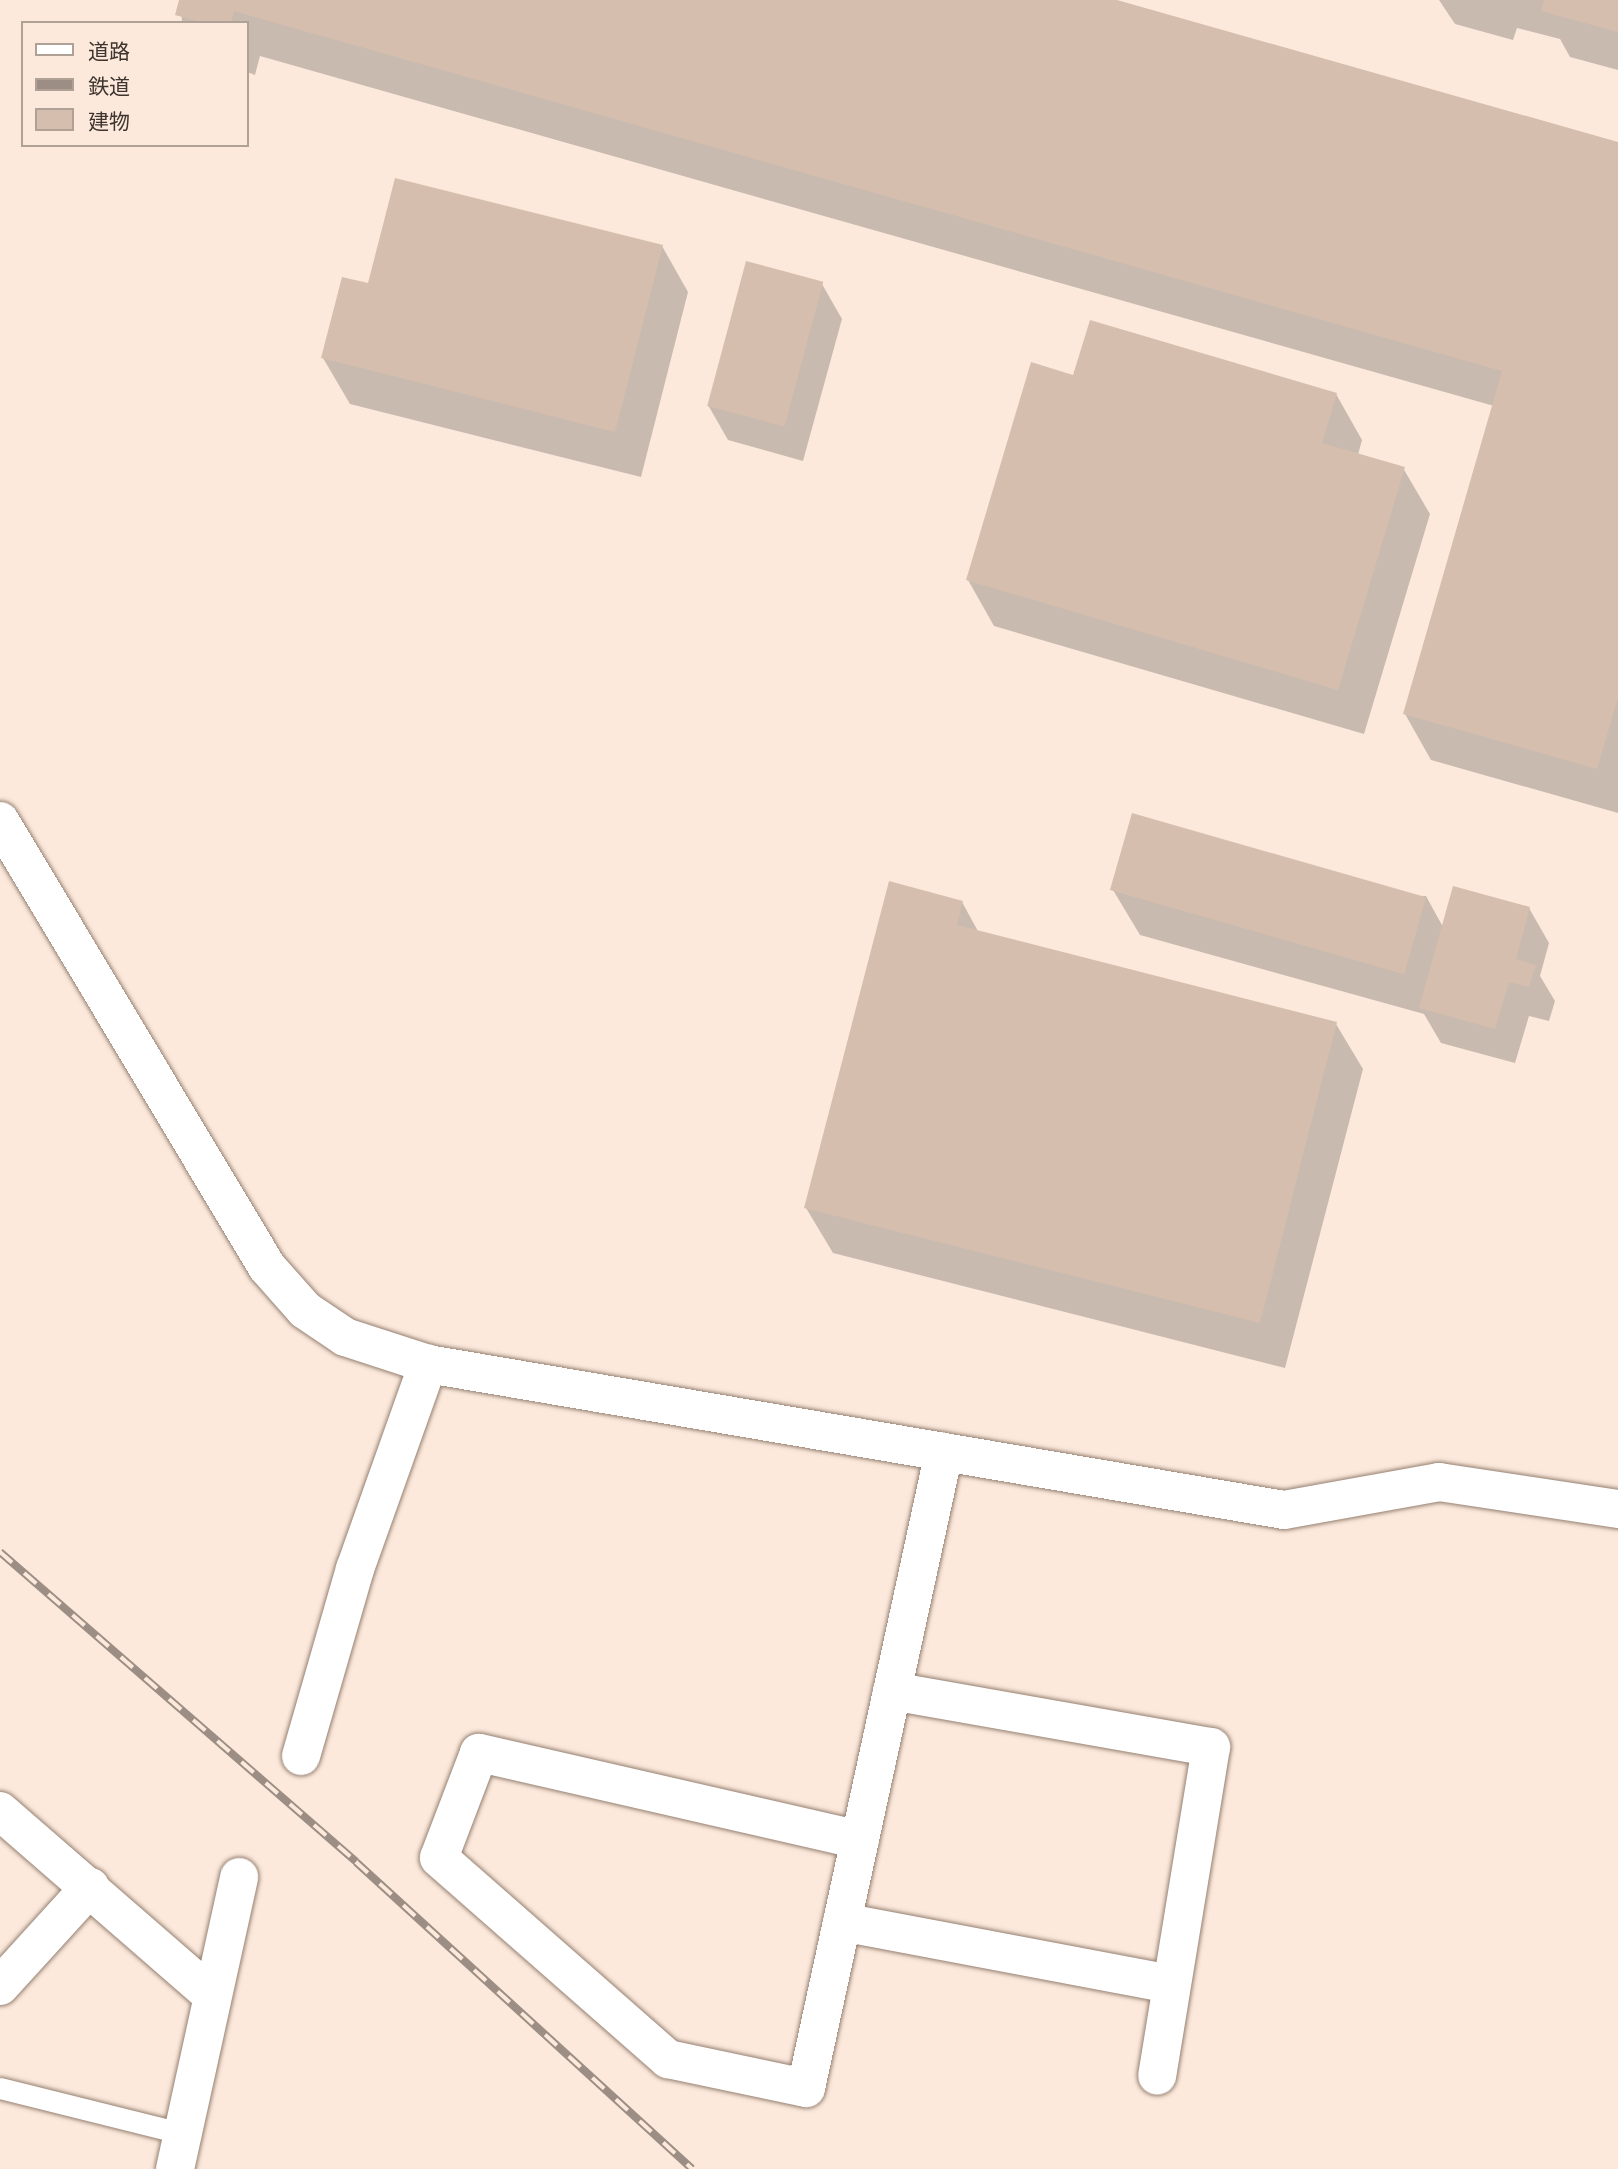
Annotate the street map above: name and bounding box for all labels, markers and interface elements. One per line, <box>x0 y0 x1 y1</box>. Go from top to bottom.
legend <box>21 21 248 147</box>
text: 道路 <box>88 40 130 64</box>
text: 鉄道 <box>88 75 130 99</box>
text: 建物 <box>88 110 130 134</box>

